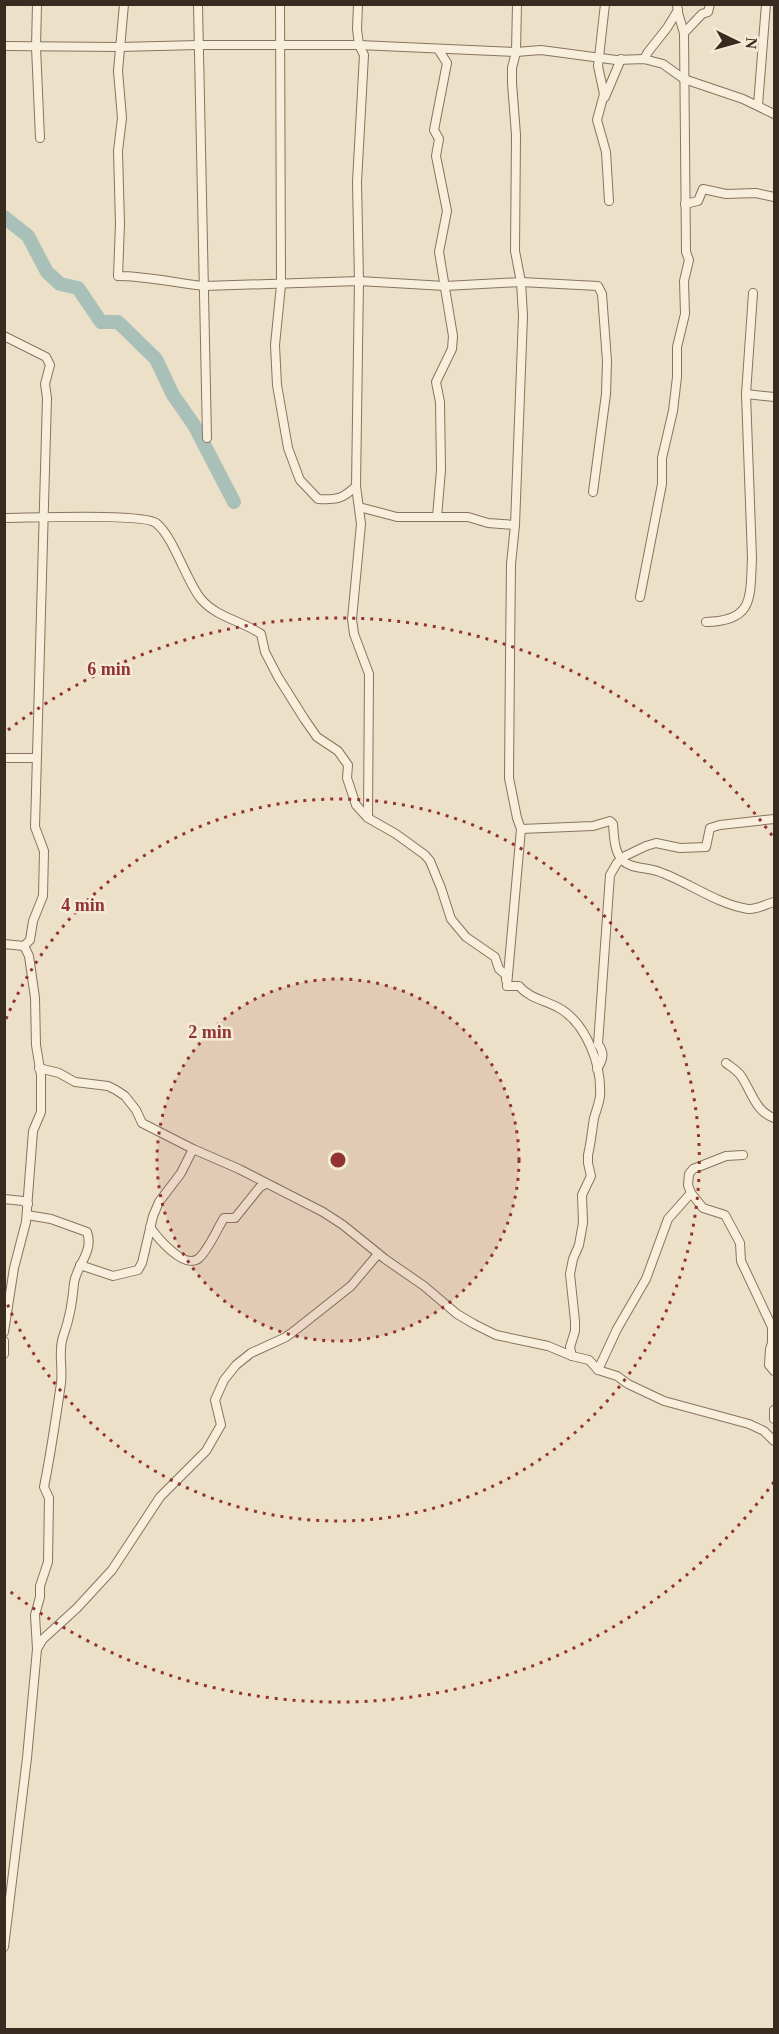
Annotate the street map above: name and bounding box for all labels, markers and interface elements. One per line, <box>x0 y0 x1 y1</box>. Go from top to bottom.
north arrow <box>707 12 767 72</box>
text: N <box>742 37 760 50</box>
text: 6 min <box>87 659 131 679</box>
text: 4 min <box>61 895 105 915</box>
text: 2 min <box>188 1022 232 1042</box>
centre of rings <box>328 1150 348 1170</box>

